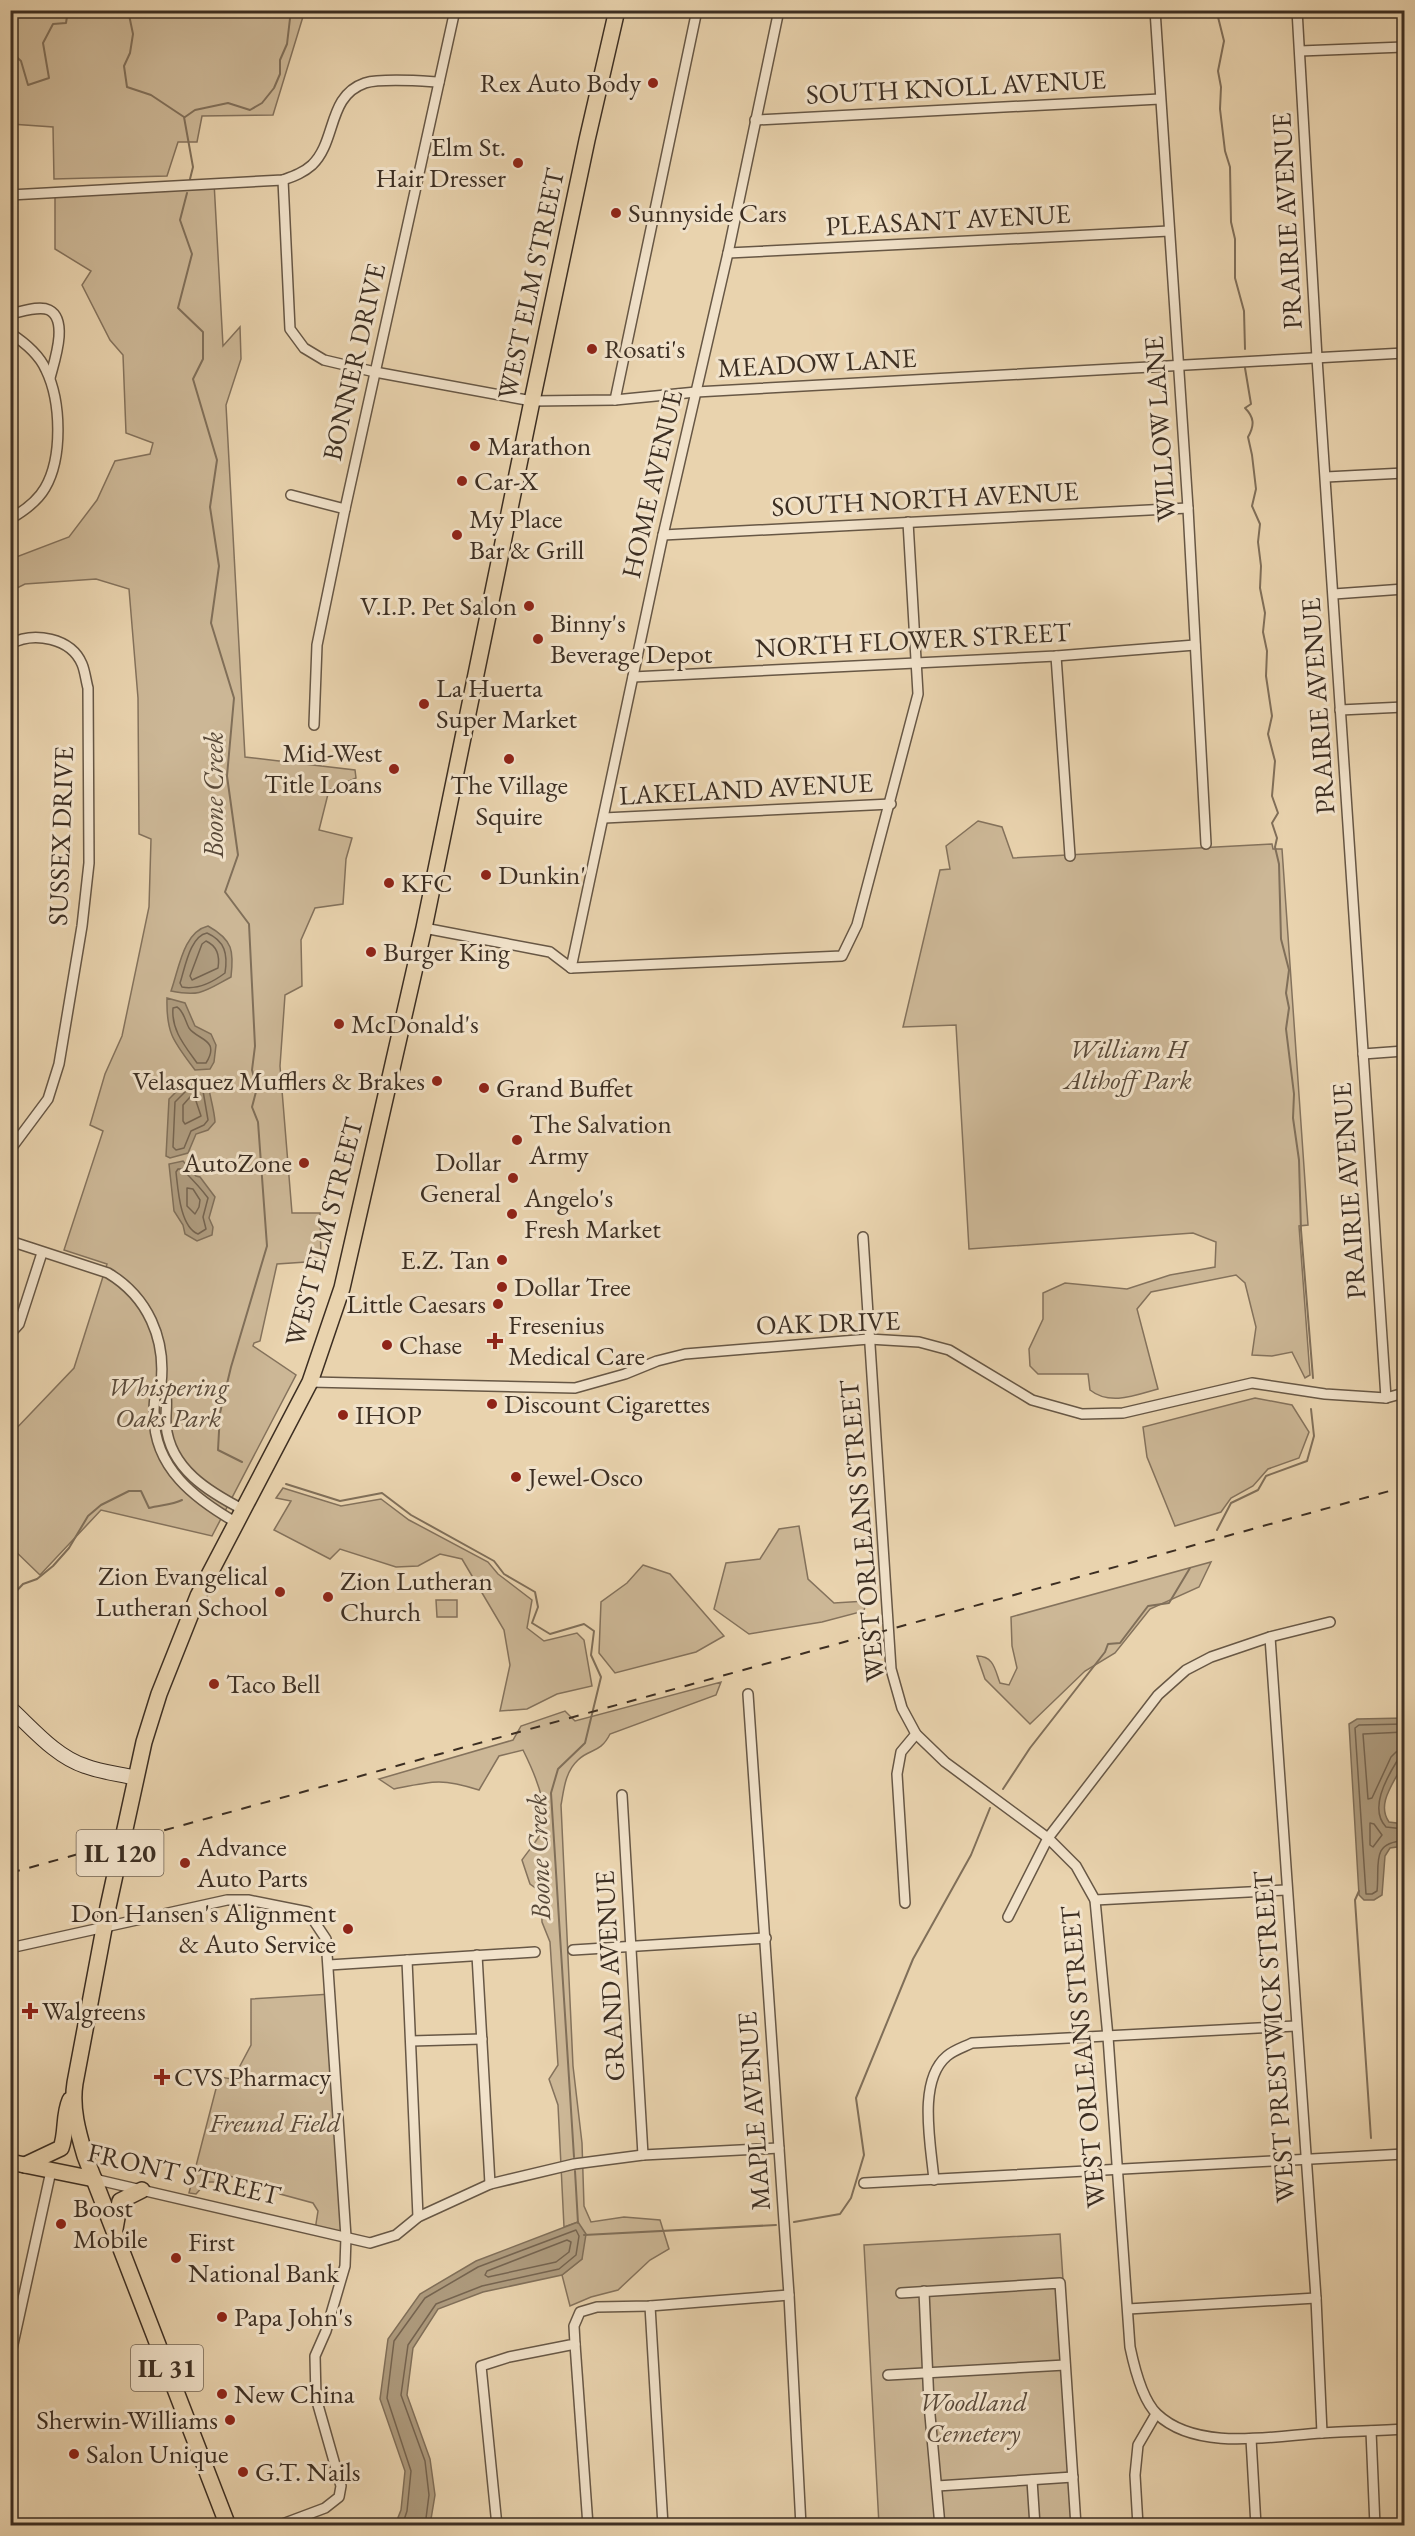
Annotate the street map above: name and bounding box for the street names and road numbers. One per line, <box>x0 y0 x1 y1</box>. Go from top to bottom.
street label: SOUTH KNOLL AVENUE <box>805 61 1107 112</box>
street label: PRAIRIE AVENUE <box>1263 112 1310 330</box>
street label: WEST ELM STREET <box>489 164 572 403</box>
street label: PLEASANT AVENUE <box>824 196 1071 243</box>
street label: BONNER DRIVE <box>314 260 393 464</box>
street label: WILLOW LANE <box>1136 335 1183 523</box>
street label: MEADOW LANE <box>716 340 917 385</box>
street label: HOME AVENUE <box>613 386 690 581</box>
street label: SOUTH NORTH AVENUE <box>771 473 1079 524</box>
street label: PRAIRIE AVENUE <box>1292 597 1343 815</box>
street label: NORTH FLOWER STREET <box>754 614 1073 665</box>
street label: SUSSEX DRIVE <box>40 746 81 926</box>
street label: LAKELAND AVENUE <box>618 764 874 813</box>
street label: PRAIRIE AVENUE <box>1323 1082 1374 1300</box>
street label: WEST ELM STREET <box>276 1113 371 1350</box>
street label: OAK DRIVE <box>755 1302 901 1343</box>
street label: WEST ORLEANS STREET <box>831 1378 892 1684</box>
road number: IL 120 <box>76 1830 164 1876</box>
street label: WEST PRESTWICK STREET <box>1244 1869 1303 2204</box>
street label: GRAND AVENUE <box>587 1870 632 2082</box>
street label: WEST ORLEANS STREET <box>1052 1904 1113 2210</box>
street label: MAPLE AVENUE <box>729 2010 778 2212</box>
street label: FRONT STREET <box>84 2134 285 2213</box>
road number: IL 31 <box>131 2345 203 2391</box>

